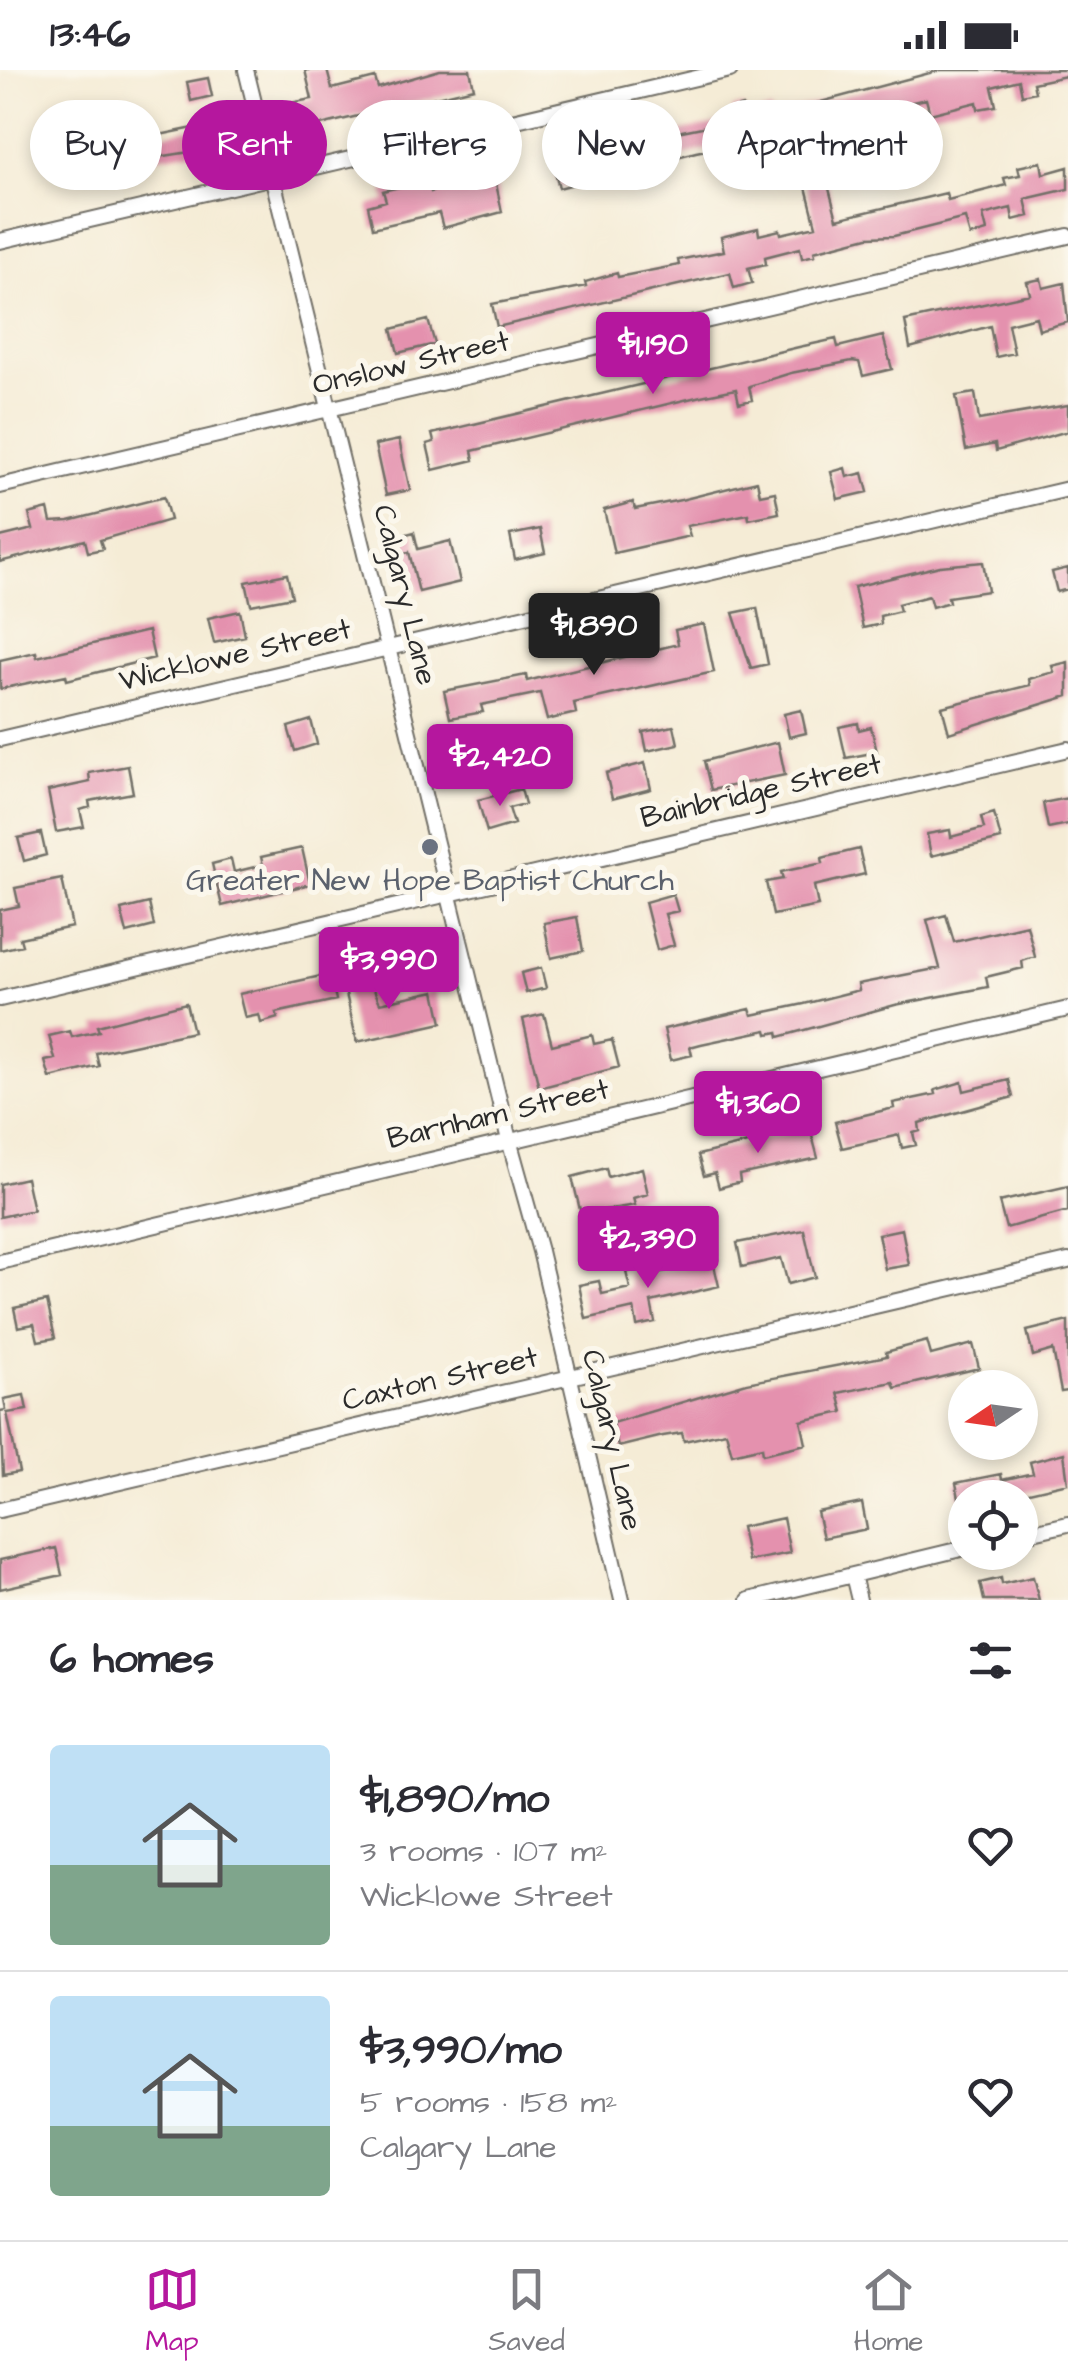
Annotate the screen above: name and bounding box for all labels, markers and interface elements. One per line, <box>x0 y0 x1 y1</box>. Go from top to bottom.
text: 13:46 <box>50 9 130 61</box>
chip: Buy <box>30 100 162 190</box>
chip: Rent <box>182 100 327 190</box>
chip: Filters <box>347 100 522 190</box>
chip: New <box>542 100 682 190</box>
chip: Apartment <box>702 100 943 190</box>
pin: $1,190 <box>572 312 734 397</box>
street label: Onslow Street <box>309 320 513 406</box>
text: $1,190 <box>618 322 688 367</box>
street label: Calgary Lane <box>361 501 448 690</box>
pin: $1,890 <box>513 593 675 678</box>
text: $1,890 <box>551 603 637 648</box>
street label: Wicklowe Street <box>115 608 355 702</box>
pin: $2,420 <box>419 724 581 809</box>
text: $2,420 <box>449 734 551 779</box>
street label: Bainbridge Street <box>637 743 886 840</box>
marker: Greater New Hope Baptist Church <box>419 836 441 858</box>
place label: Greater New Hope Baptist Church <box>186 860 674 902</box>
pin: $3,990 <box>308 927 470 1012</box>
text: $3,990 <box>341 937 437 982</box>
street label: Barnham Street <box>383 1068 613 1160</box>
pin: $1,360 <box>677 1071 839 1156</box>
text: $1,360 <box>716 1081 800 1126</box>
pin: $2,390 <box>567 1206 729 1291</box>
text: $2,390 <box>600 1216 696 1261</box>
street label: Caxton Street <box>338 1336 542 1422</box>
street label: Calgary Lane <box>570 1346 653 1535</box>
north arrow <box>948 1370 1038 1460</box>
map controls <box>948 1370 1038 1570</box>
button: locate <box>948 1480 1038 1570</box>
text: 6 homes <box>50 1631 214 1689</box>
icon: filters <box>963 1633 1018 1688</box>
text: $1,890/mo <box>360 1771 549 1829</box>
icon: home <box>130 1785 250 1905</box>
icon: heart <box>963 1818 1018 1873</box>
text: 3 rooms · 107 m² <box>360 1829 608 1874</box>
text: Wicklowe Street <box>360 1874 613 1919</box>
text: $3,990/mo <box>360 2022 562 2080</box>
icon: home <box>130 2036 250 2156</box>
icon: heart <box>963 2069 1018 2124</box>
text: 5 rooms · 158 m² <box>360 2080 617 2125</box>
text: Calgary Lane <box>360 2125 557 2170</box>
tab: Map <box>145 2262 200 2361</box>
tab: Saved <box>489 2262 565 2361</box>
tab: Home <box>854 2262 923 2361</box>

